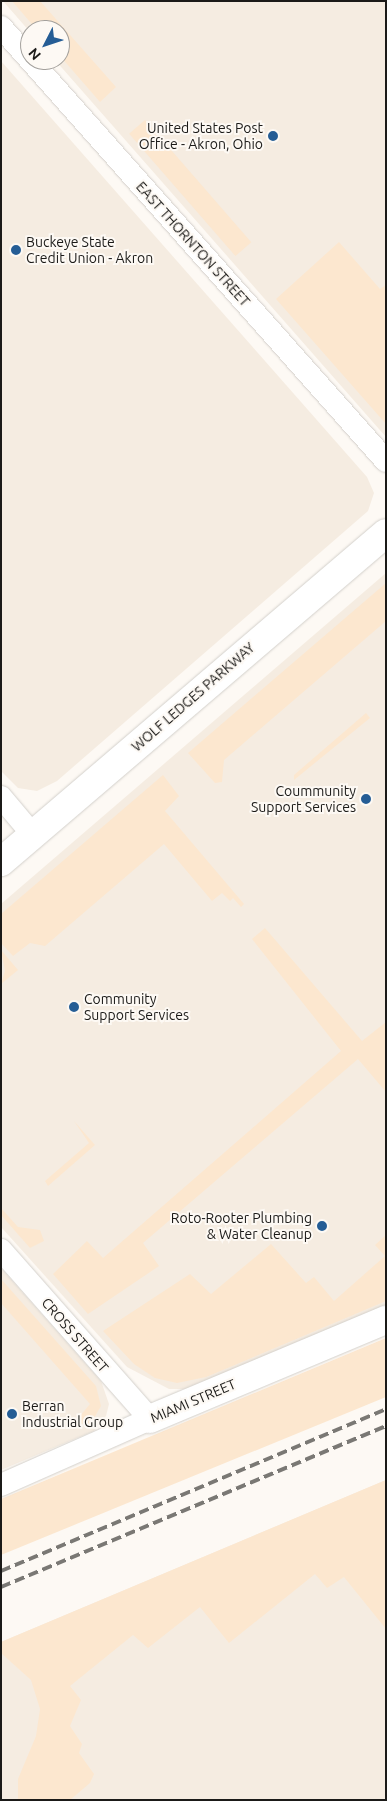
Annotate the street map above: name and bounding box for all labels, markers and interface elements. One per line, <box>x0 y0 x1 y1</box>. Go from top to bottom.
north arrow <box>20 20 70 70</box>
text: N <box>25 45 44 63</box>
place label: United States Post Office - Akron, Ohio <box>139 120 263 152</box>
marker: United States Post Office - Akron, Ohio <box>267 130 279 142</box>
street label: EAST THORNTON STREET <box>133 178 253 310</box>
place label: Buckeye State Credit Union - Akron <box>26 234 153 266</box>
marker: Buckeye State Credit Union - Akron <box>10 244 22 256</box>
street label: WOLF LEDGES PARKWAY <box>128 639 258 755</box>
place label: Coummunity Support Services <box>251 783 356 816</box>
marker: Coummunity Support Services <box>360 793 372 805</box>
place label: Community Support Services <box>84 991 189 1024</box>
marker: Community Support Services <box>68 1001 80 1013</box>
place label: Roto-Rooter Plumbing & Water Cleanup <box>171 1210 312 1242</box>
marker: Roto-Rooter Plumbing & Water Cleanup <box>316 1220 328 1232</box>
street label: CROSS STREET <box>38 1294 112 1376</box>
street label: MIAMI STREET <box>148 1375 238 1427</box>
place label: Berran Industrial Group <box>22 1398 123 1430</box>
marker: Berran Industrial Group <box>6 1408 18 1420</box>

